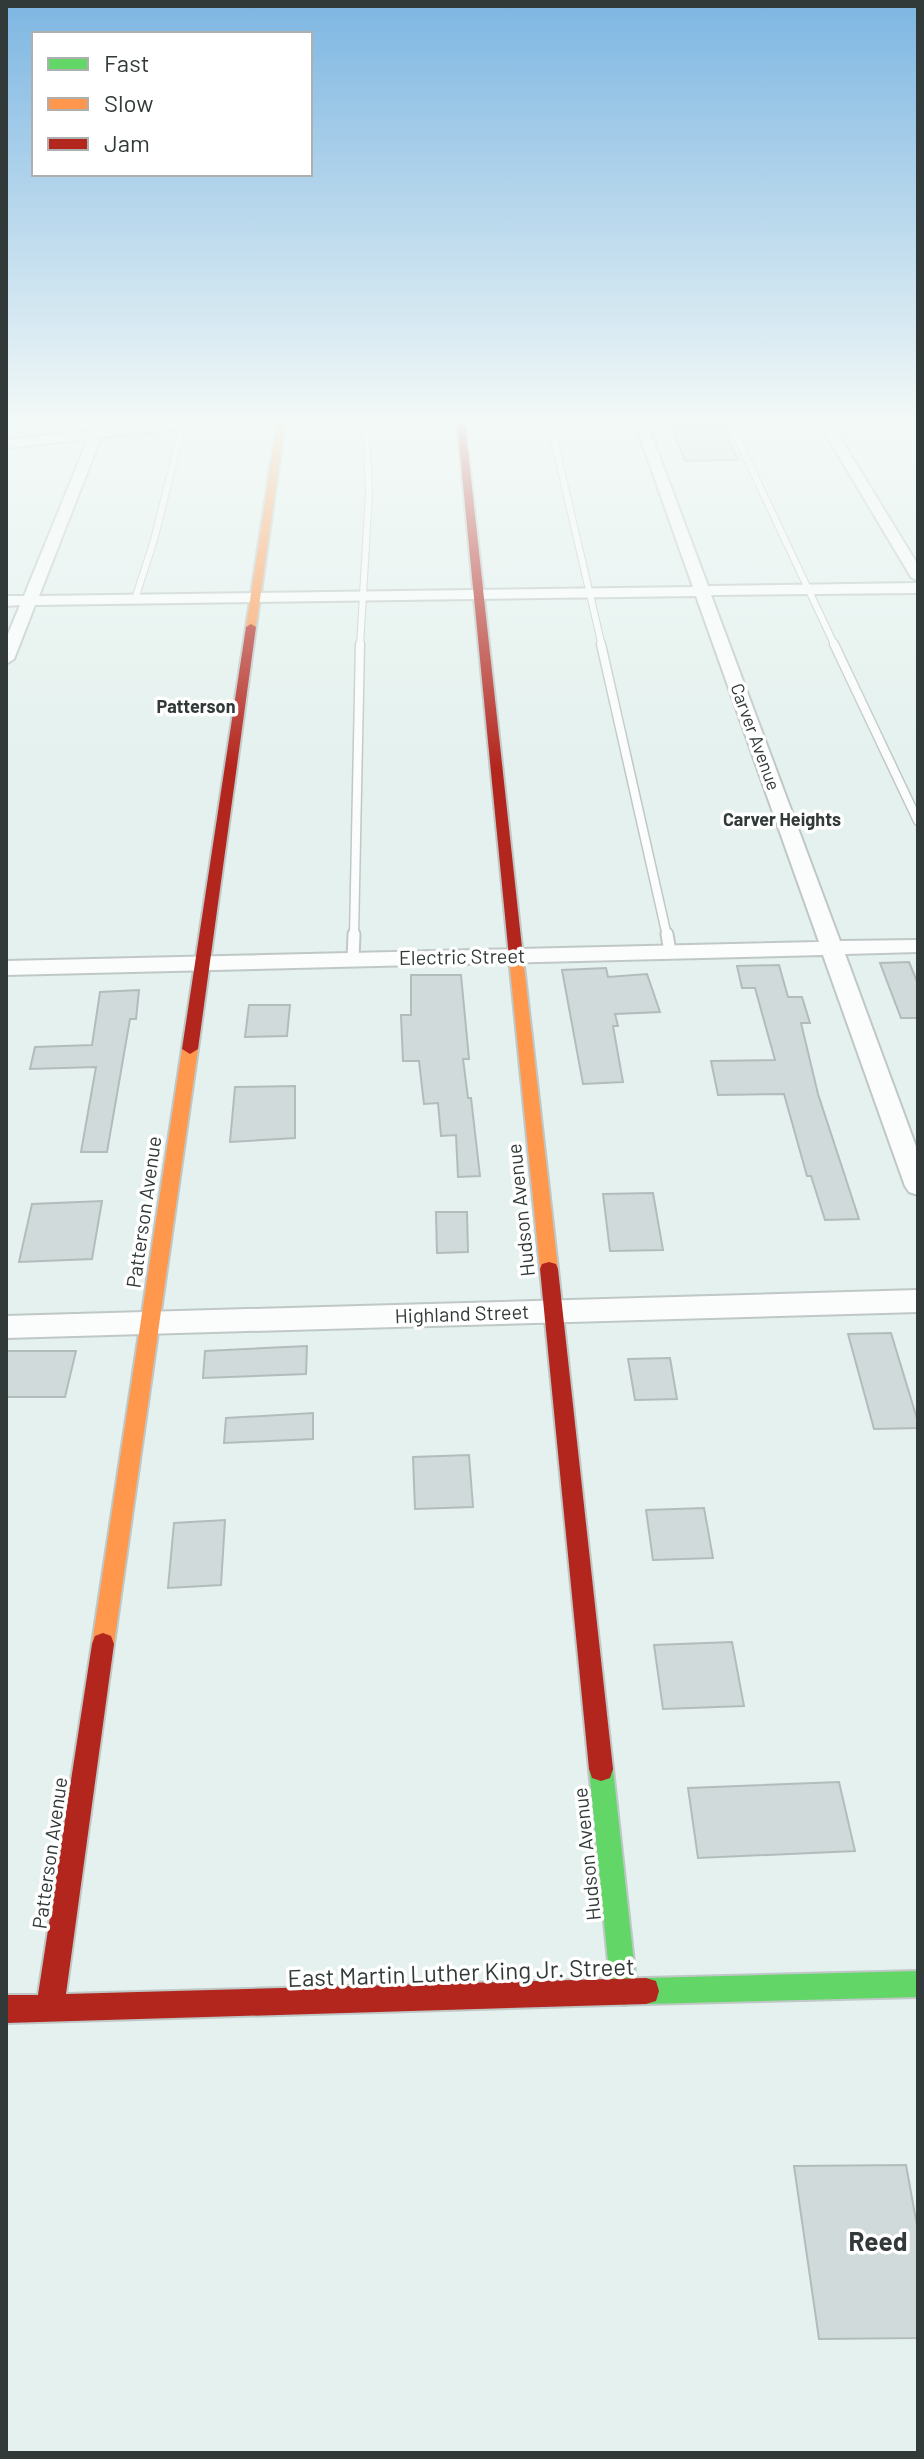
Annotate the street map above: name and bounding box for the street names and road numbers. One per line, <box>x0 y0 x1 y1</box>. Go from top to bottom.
street label: Carver Avenue <box>726 680 785 793</box>
street label: Electric Street <box>399 943 525 969</box>
street label: Patterson Avenue <box>120 1134 166 1289</box>
street label: Hudson Avenue <box>501 1142 539 1278</box>
street label: Highland Street <box>394 1299 530 1327</box>
street label: Patterson Avenue <box>26 1775 72 1930</box>
street label: Hudson Avenue <box>567 1786 605 1922</box>
street label: East Martin Luther King Jr. Street <box>287 1951 635 1992</box>

